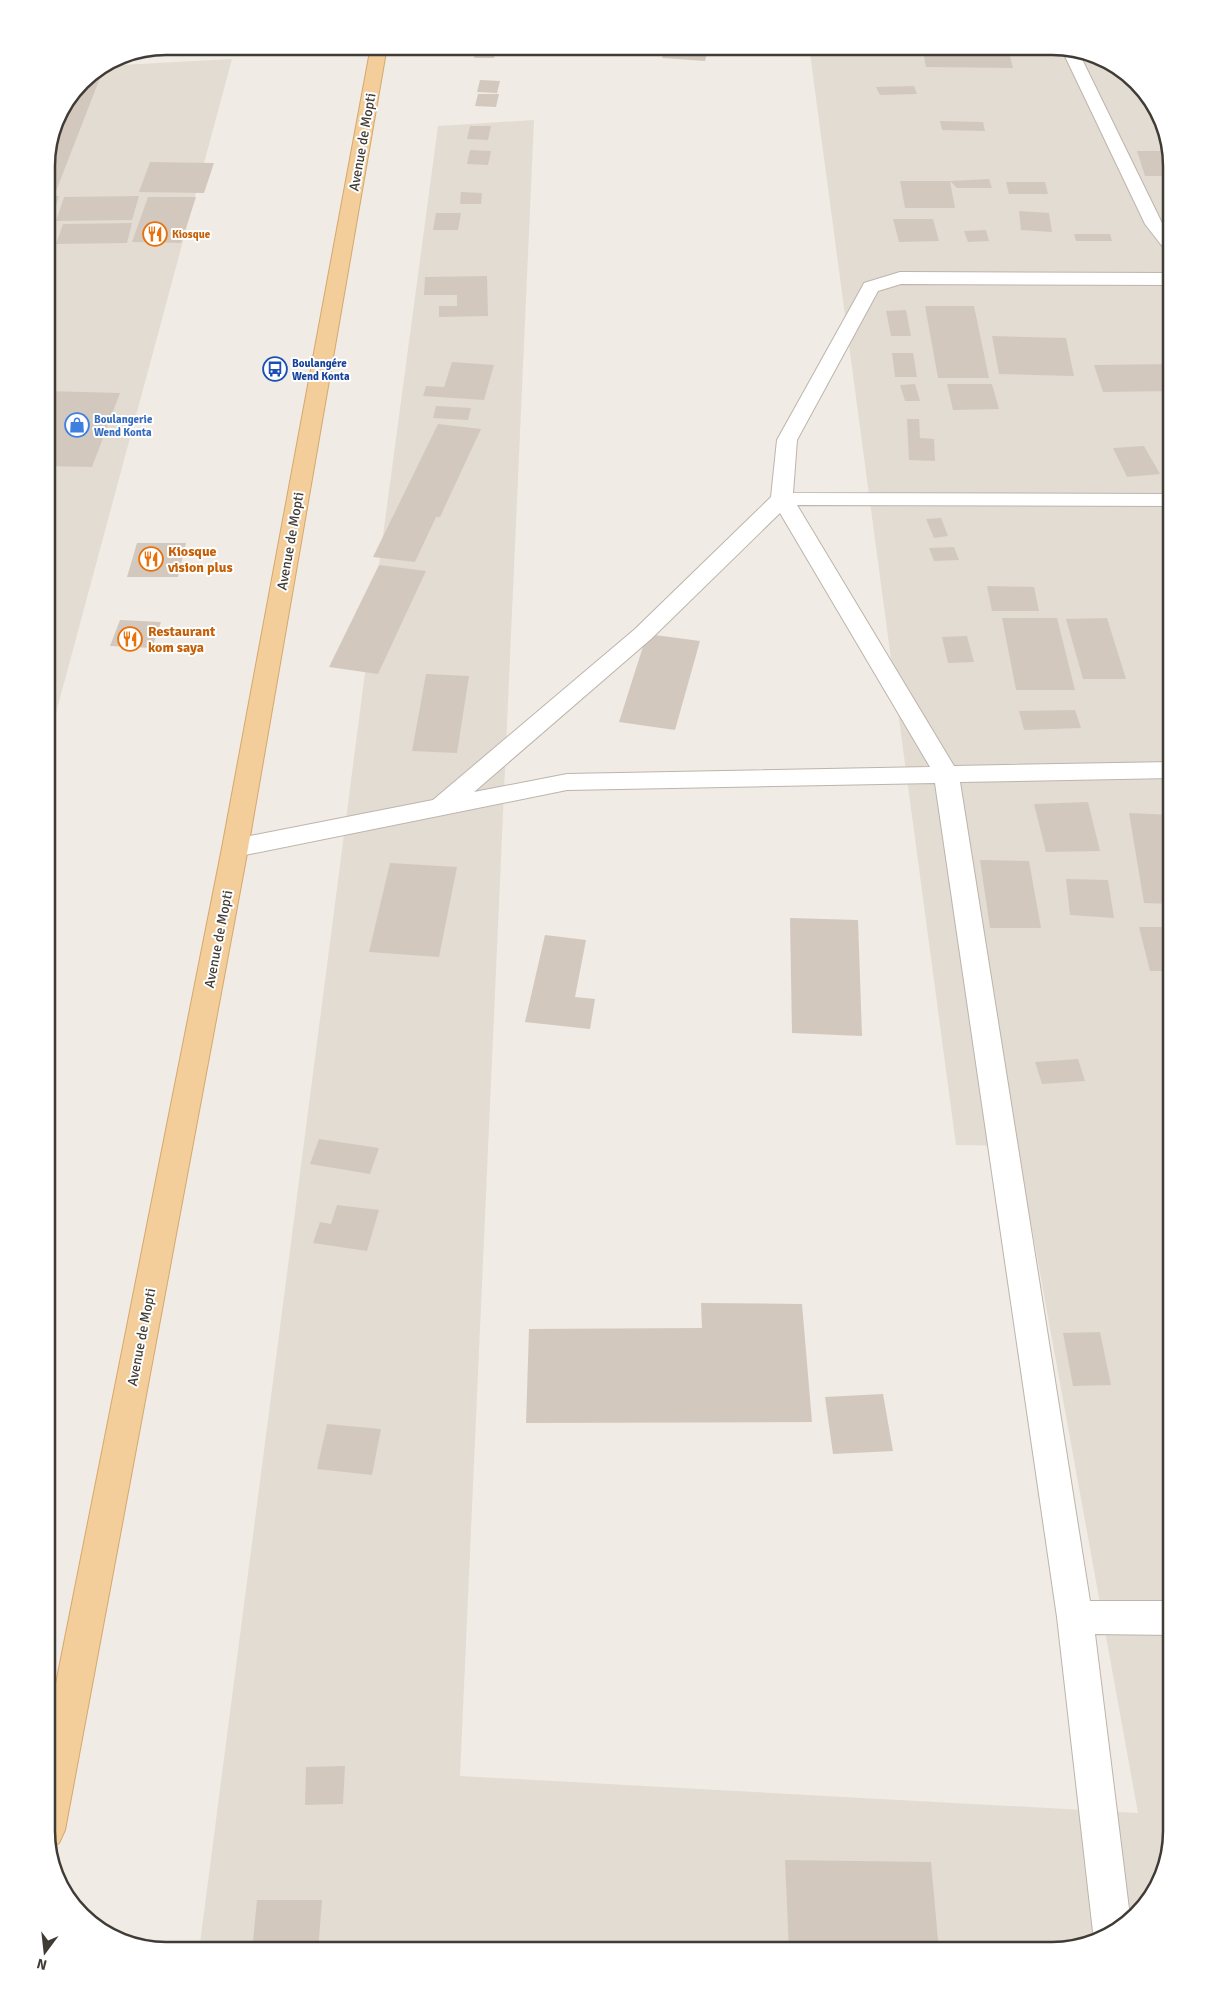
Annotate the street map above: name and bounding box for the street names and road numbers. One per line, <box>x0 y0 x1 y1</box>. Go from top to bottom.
street label: Avenue de Mopti <box>346 92 379 192</box>
street label: Avenue de Mopti <box>274 491 307 591</box>
street label: Avenue de Mopti <box>201 889 236 989</box>
street label: Avenue de Mopti <box>124 1287 159 1387</box>

